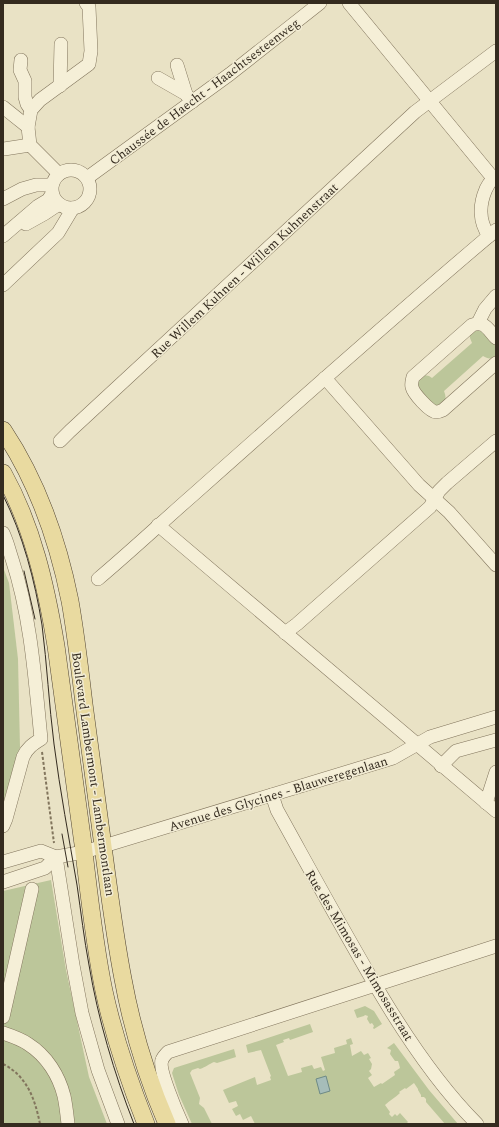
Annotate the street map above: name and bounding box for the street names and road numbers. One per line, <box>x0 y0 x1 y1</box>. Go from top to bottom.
street label: Chaussée de Haecht - Haachtsesteenweg <box>105 13 304 170</box>
street label: Rue Willem Kuhnen - Willem Kuhnenstraat <box>146 178 343 363</box>
street label: Boulevard Lambermont - Lambermontlaan <box>66 651 120 898</box>
street label: Avenue des Glycines - Blauweregenlaan <box>166 751 391 837</box>
street label: Rue des Mimosas - Mimosasstraat <box>300 866 419 1045</box>

